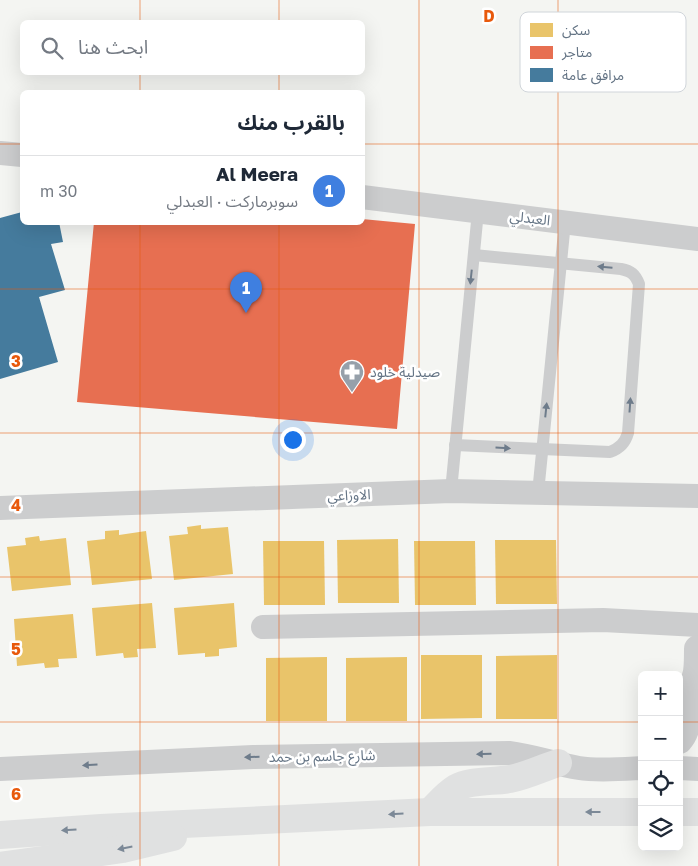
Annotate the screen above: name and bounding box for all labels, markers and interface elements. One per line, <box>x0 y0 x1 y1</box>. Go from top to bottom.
text: D <box>483 6 495 26</box>
legend <box>520 12 686 92</box>
search box <box>20 20 365 75</box>
text: سكن <box>562 21 590 39</box>
icon: search <box>38 34 66 62</box>
text: ابحث هنا <box>78 35 148 58</box>
text: متاجر <box>561 43 592 61</box>
text: مرافق عامة <box>562 66 624 85</box>
text: بالقرب منك <box>237 109 345 135</box>
text: Al Meera <box>216 162 298 185</box>
text: 30 m <box>40 181 77 201</box>
text: 1 <box>325 181 333 201</box>
text: سوبرماركت · العبدلي <box>166 191 298 211</box>
street label: العبدلي <box>509 207 551 232</box>
one-way arrow <box>597 263 613 271</box>
one-way arrow <box>467 269 475 285</box>
pin: 1 <box>230 272 262 313</box>
text: 3 <box>11 351 21 371</box>
pharmacy icon: صيدلية خلود <box>339 359 365 393</box>
place label: صيدلية خلود <box>370 363 441 381</box>
one-way arrow <box>626 397 634 413</box>
one-way arrow <box>542 401 550 417</box>
your location <box>280 427 306 453</box>
one-way arrow <box>496 444 512 452</box>
street label: الاوزاعي <box>327 485 371 507</box>
text: 4 <box>11 495 21 515</box>
text: 5 <box>11 639 21 659</box>
map controls <box>638 671 683 851</box>
button: + <box>638 671 683 716</box>
button: − <box>638 716 683 761</box>
street label: شارع جاسم بن حمد <box>268 746 376 768</box>
one-way arrow <box>476 750 492 758</box>
one-way arrow <box>244 753 260 761</box>
one-way arrow <box>81 761 97 769</box>
button: locate <box>638 761 683 806</box>
text: 6 <box>11 784 21 804</box>
button: layers <box>638 806 683 851</box>
one-way arrow <box>585 808 601 816</box>
one-way arrow <box>387 810 403 818</box>
one-way arrow <box>61 827 77 835</box>
one-way arrow <box>117 844 132 852</box>

